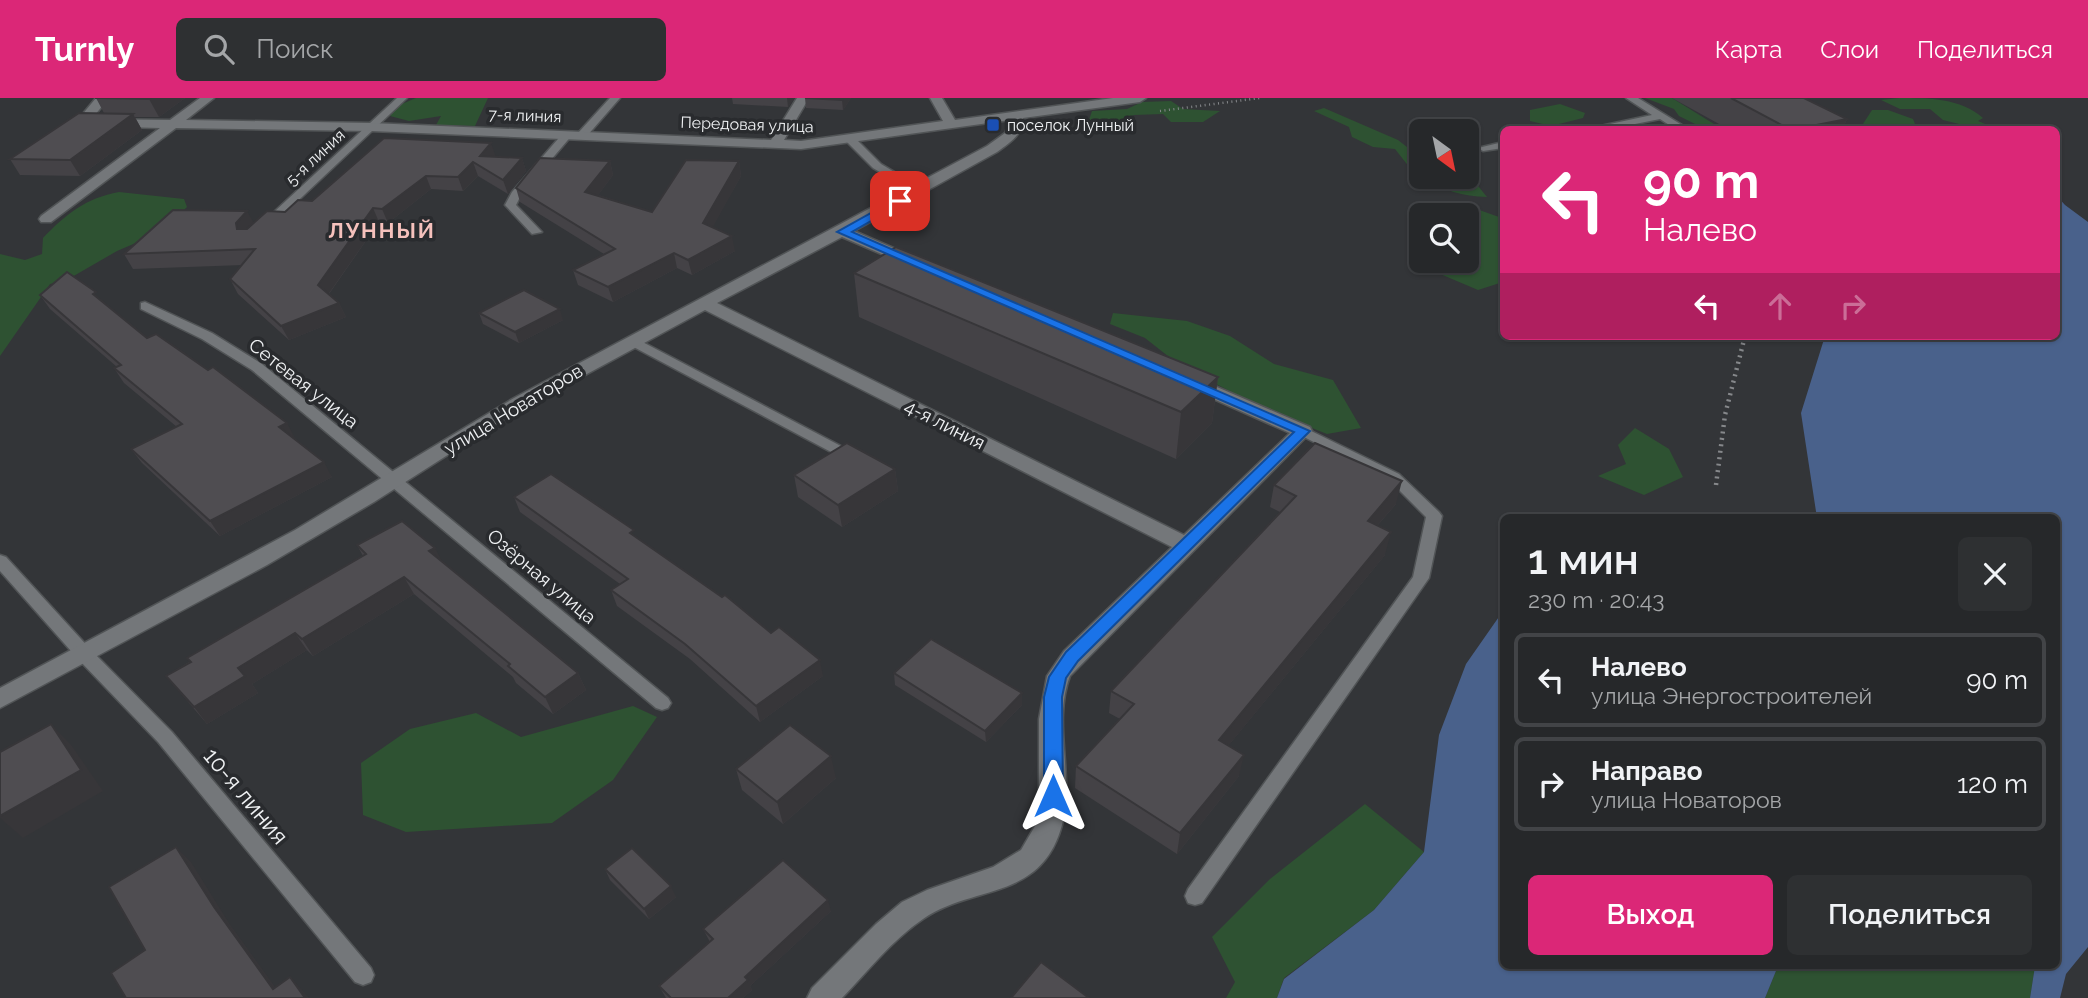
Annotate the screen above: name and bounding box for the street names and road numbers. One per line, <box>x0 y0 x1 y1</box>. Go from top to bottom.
street label: 7-я линия <box>488 105 562 126</box>
street label: Передовая улица <box>680 113 814 136</box>
street label: 5-я линия <box>282 125 349 189</box>
street label: Сетевая улица <box>245 333 363 433</box>
street label: улица Новаторов <box>440 359 586 459</box>
street label: 4-я линия <box>901 394 989 454</box>
street label: Озёрная улица <box>483 524 601 628</box>
street label: 10-я линия <box>198 742 294 849</box>

